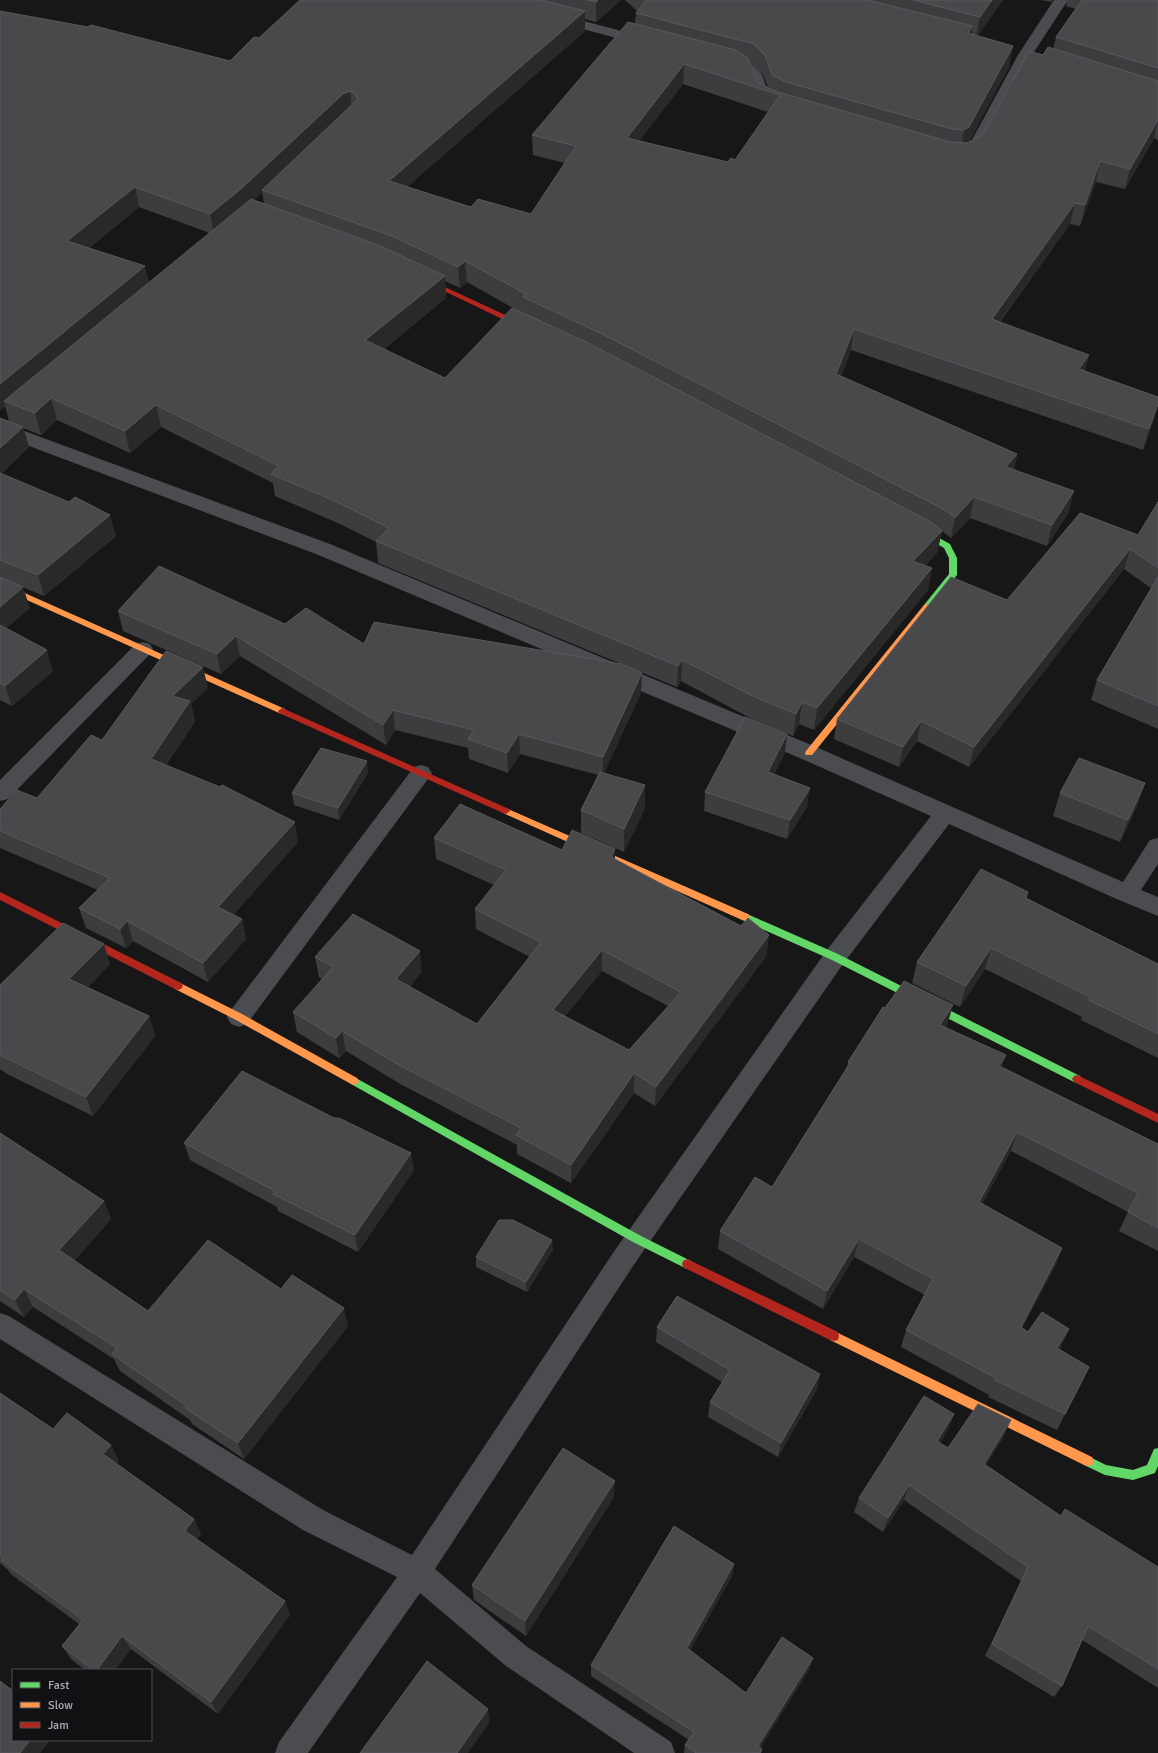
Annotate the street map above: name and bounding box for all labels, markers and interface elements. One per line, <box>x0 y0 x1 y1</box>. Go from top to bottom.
legend <box>12 1669 152 1741</box>
text: Fast <box>48 1678 69 1693</box>
text: Slow <box>48 1698 73 1713</box>
text: Jam <box>48 1718 69 1733</box>

